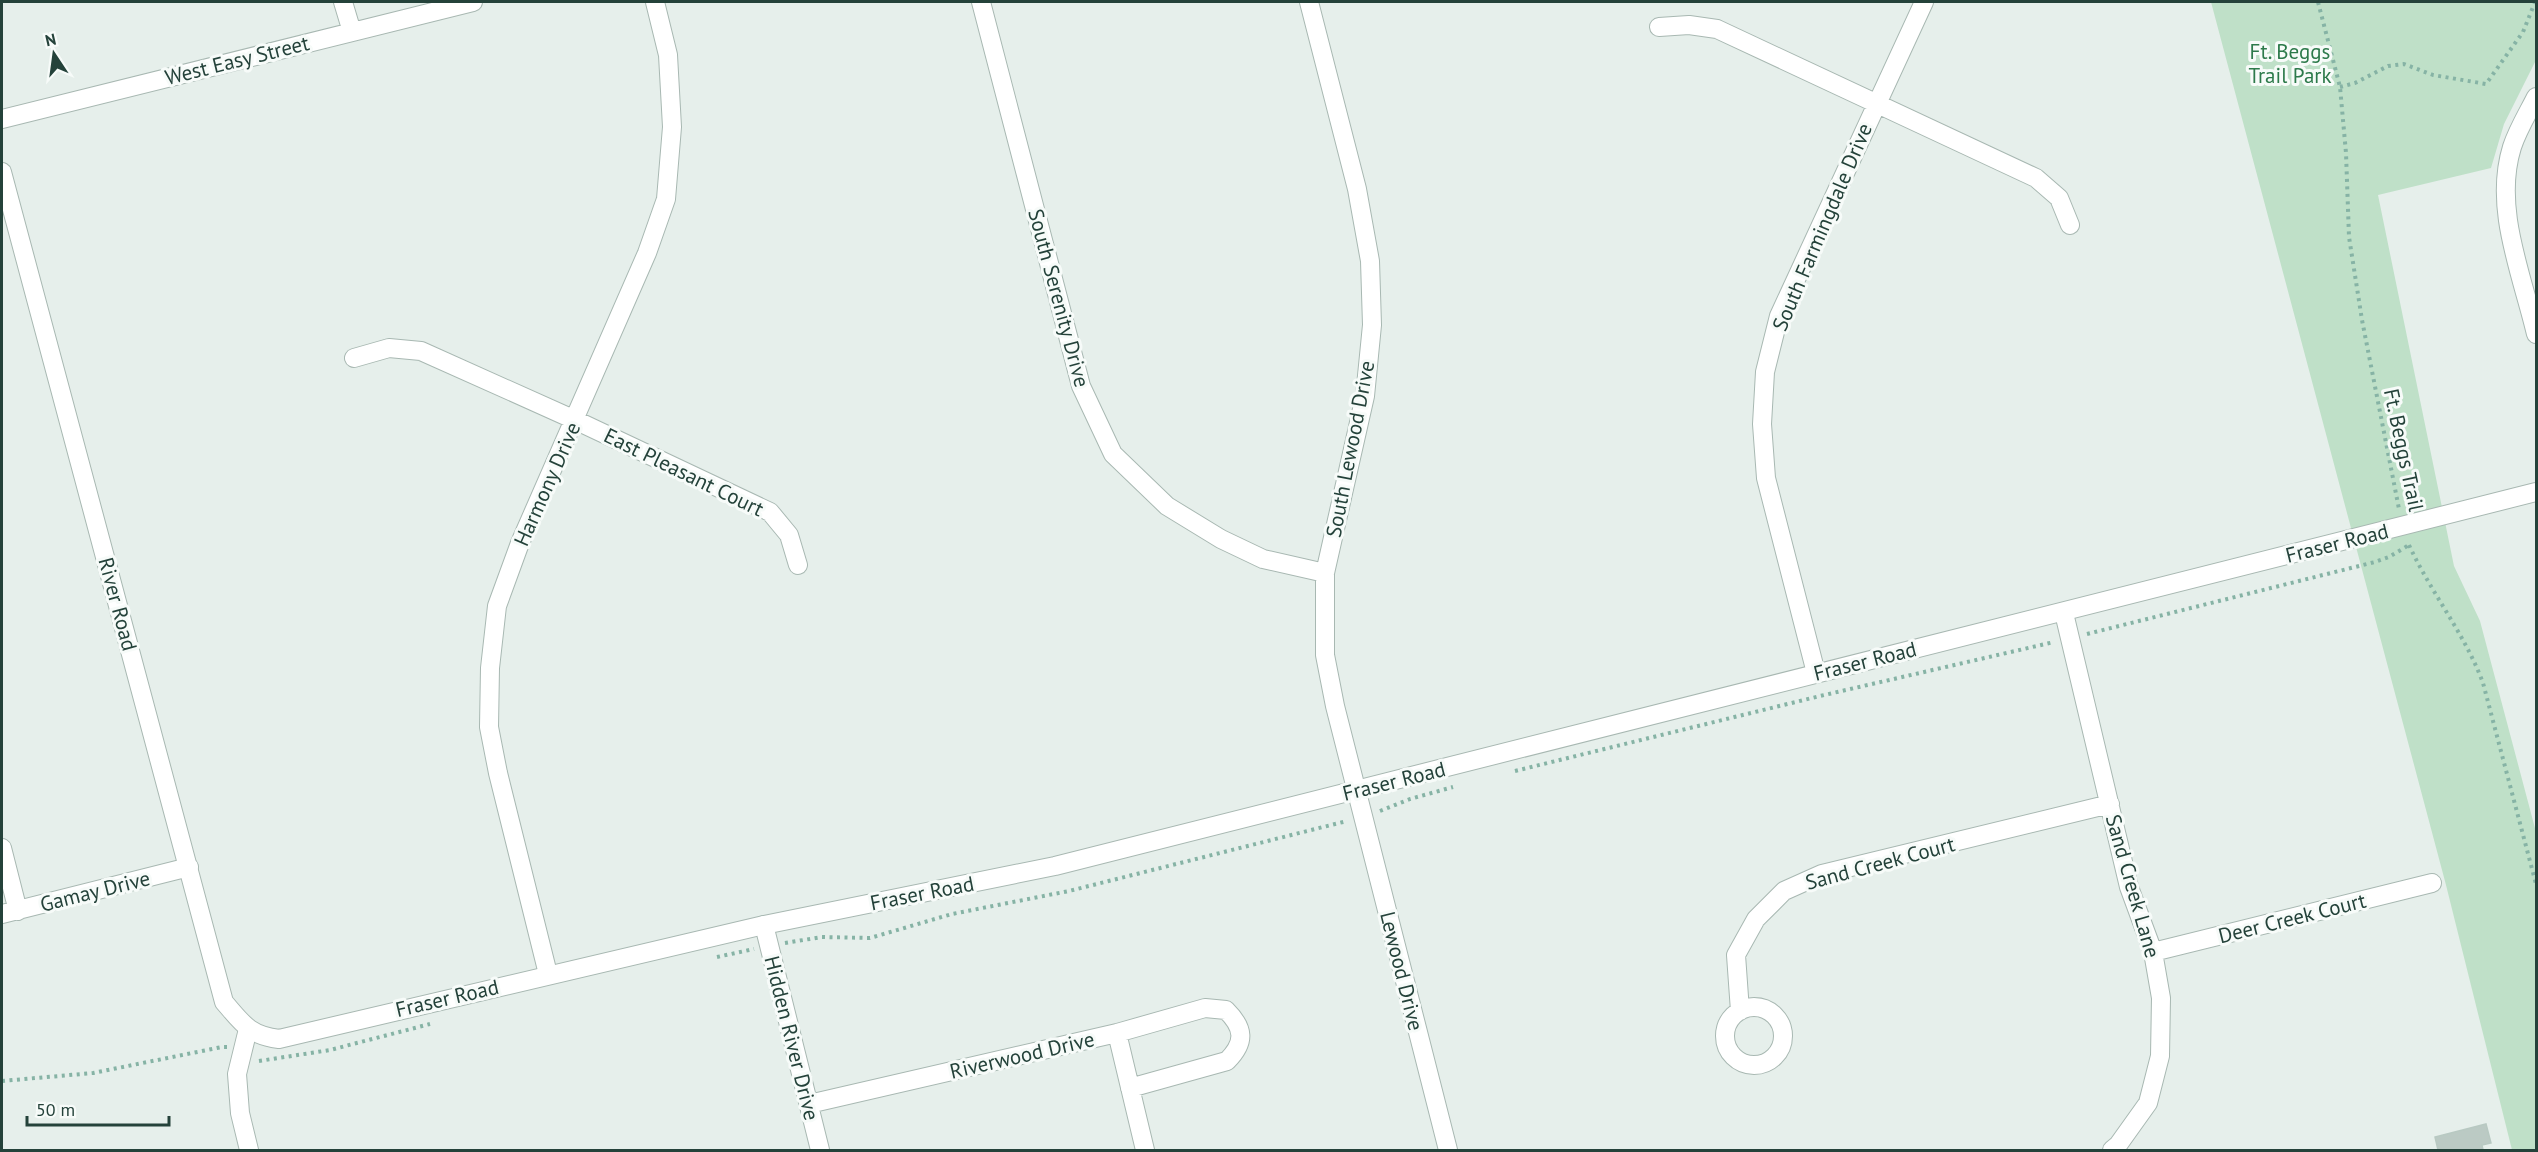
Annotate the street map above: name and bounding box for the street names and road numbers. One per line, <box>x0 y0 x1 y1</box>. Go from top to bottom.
street label: West Easy Street <box>162 29 312 91</box>
street label: South Farmingdale Drive <box>1766 119 1878 335</box>
street label: South Serenity Drive <box>1022 206 1096 390</box>
street label: South Lewood Drive <box>1320 358 1380 540</box>
street label: Ft. Beggs Trail <box>2378 386 2430 514</box>
street label: Harmony Drive <box>508 418 586 550</box>
street label: East Pleasant Court <box>600 422 768 522</box>
street label: Fraser Road <box>2283 517 2391 569</box>
street label: River Road <box>93 554 143 654</box>
street label: Fraser Road <box>1811 635 1919 687</box>
street label: Fraser Road <box>1340 755 1448 807</box>
street label: Sand Creek Lane <box>2100 811 2166 961</box>
street label: Sand Creek Court <box>1802 830 1958 896</box>
street label: Gamay Drive <box>37 864 153 918</box>
street label: Fraser Road <box>868 870 976 916</box>
street label: Deer Creek Court <box>2215 887 2369 949</box>
street label: Lewood Drive <box>1374 909 1430 1033</box>
street label: Hidden River Drive <box>759 953 825 1123</box>
street label: Fraser Road <box>393 973 501 1023</box>
street label: Riverwood Drive <box>947 1025 1097 1085</box>

